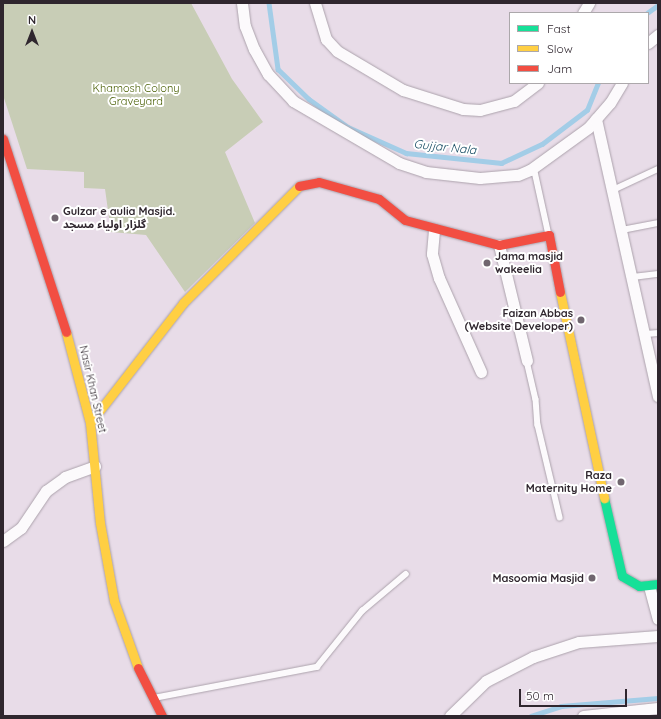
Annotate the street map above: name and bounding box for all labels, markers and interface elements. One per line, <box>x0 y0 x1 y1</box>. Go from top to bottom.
north arrow <box>12 12 52 52</box>
legend <box>509 12 649 84</box>
text: N <box>28 13 36 27</box>
text: Fast <box>547 21 571 36</box>
text: Slow <box>547 41 573 56</box>
text: Jam <box>547 61 572 76</box>
park label: Khamosh Colony Graveyard <box>93 82 179 108</box>
water label: Gujjar Nala <box>413 137 477 157</box>
place label: Gulzar e aulia Masjid. گلزار اولیاء مسجد <box>63 205 175 231</box>
marker: Gulzar e aulia Masjid. گلزار اولیاء مسجد <box>50 213 60 223</box>
place label: Jama masjid wakeelia <box>495 250 563 276</box>
marker: Jama masjid wakeelia <box>482 258 492 268</box>
place label: Faizan Abbas (Website Developer) <box>465 307 573 333</box>
marker: Faizan Abbas (Website Developer) <box>576 315 586 325</box>
street label: Nasir Khan Street <box>77 344 109 434</box>
place label: Raza Maternity Home <box>526 469 612 495</box>
marker: Raza Maternity Home <box>615 476 627 488</box>
place label: Masoomia Masjid <box>493 571 584 585</box>
marker: Masoomia Masjid <box>587 573 597 583</box>
scale bar <box>521 681 629 707</box>
text: 50 m <box>526 688 554 703</box>

